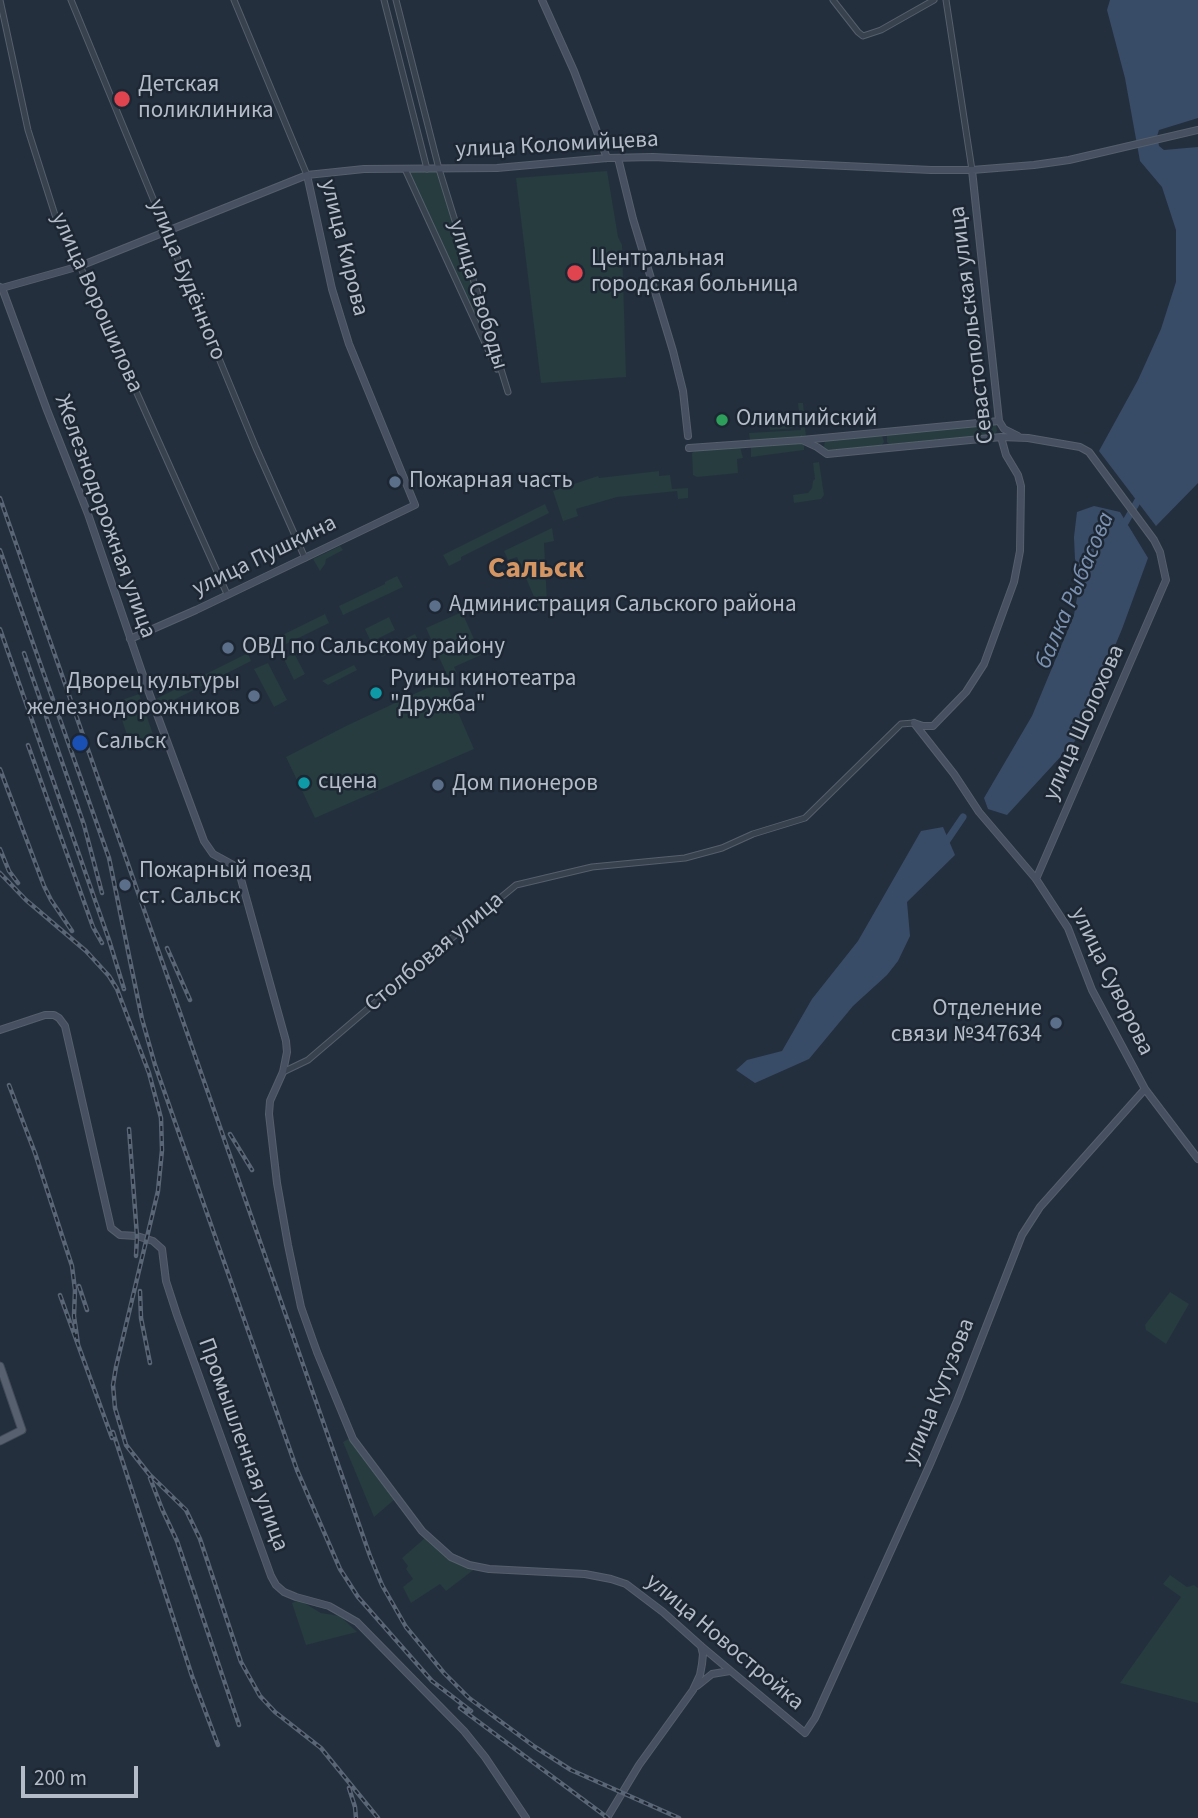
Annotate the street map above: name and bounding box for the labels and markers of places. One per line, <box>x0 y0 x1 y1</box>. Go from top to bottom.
place label: Детская поликлиника <box>138 72 274 126</box>
marker: Детская поликлиника <box>112 89 132 109</box>
place label: Центральная городская больница <box>591 246 798 300</box>
marker: Центральная городская больница <box>565 263 585 283</box>
place label: Олимпийский <box>736 406 877 434</box>
marker: Олимпийский <box>714 412 730 428</box>
place label: Пожарная часть <box>409 468 573 496</box>
marker: Пожарная часть <box>387 474 403 490</box>
place label: Администрация Сальского района <box>449 592 797 620</box>
marker: Администрация Сальского района <box>427 598 443 614</box>
place label: ОВД по Сальскому району <box>242 634 505 662</box>
marker: ОВД по Сальскому району <box>220 640 236 656</box>
place label: Руины кинотеатра "Дружба" <box>390 666 576 720</box>
place label: Дворец культуры железнодорожников <box>27 669 240 723</box>
marker: Руины кинотеатра "Дружба" <box>368 685 384 701</box>
marker: Дворец культуры железнодорожников <box>246 688 262 704</box>
place label: Сальск <box>96 729 166 757</box>
marker: Сальск <box>70 733 90 753</box>
place label: сцена <box>318 769 377 797</box>
place label: Дом пионеров <box>452 771 598 799</box>
marker: сцена <box>296 775 312 791</box>
marker: Дом пионеров <box>430 777 446 793</box>
place label: Пожарный поезд ст. Сальск <box>139 858 312 912</box>
marker: Пожарный поезд ст. Сальск <box>117 877 133 893</box>
place label: Отделение связи №347634 <box>891 996 1042 1050</box>
marker: Отделение связи №347634 <box>1048 1015 1064 1031</box>

